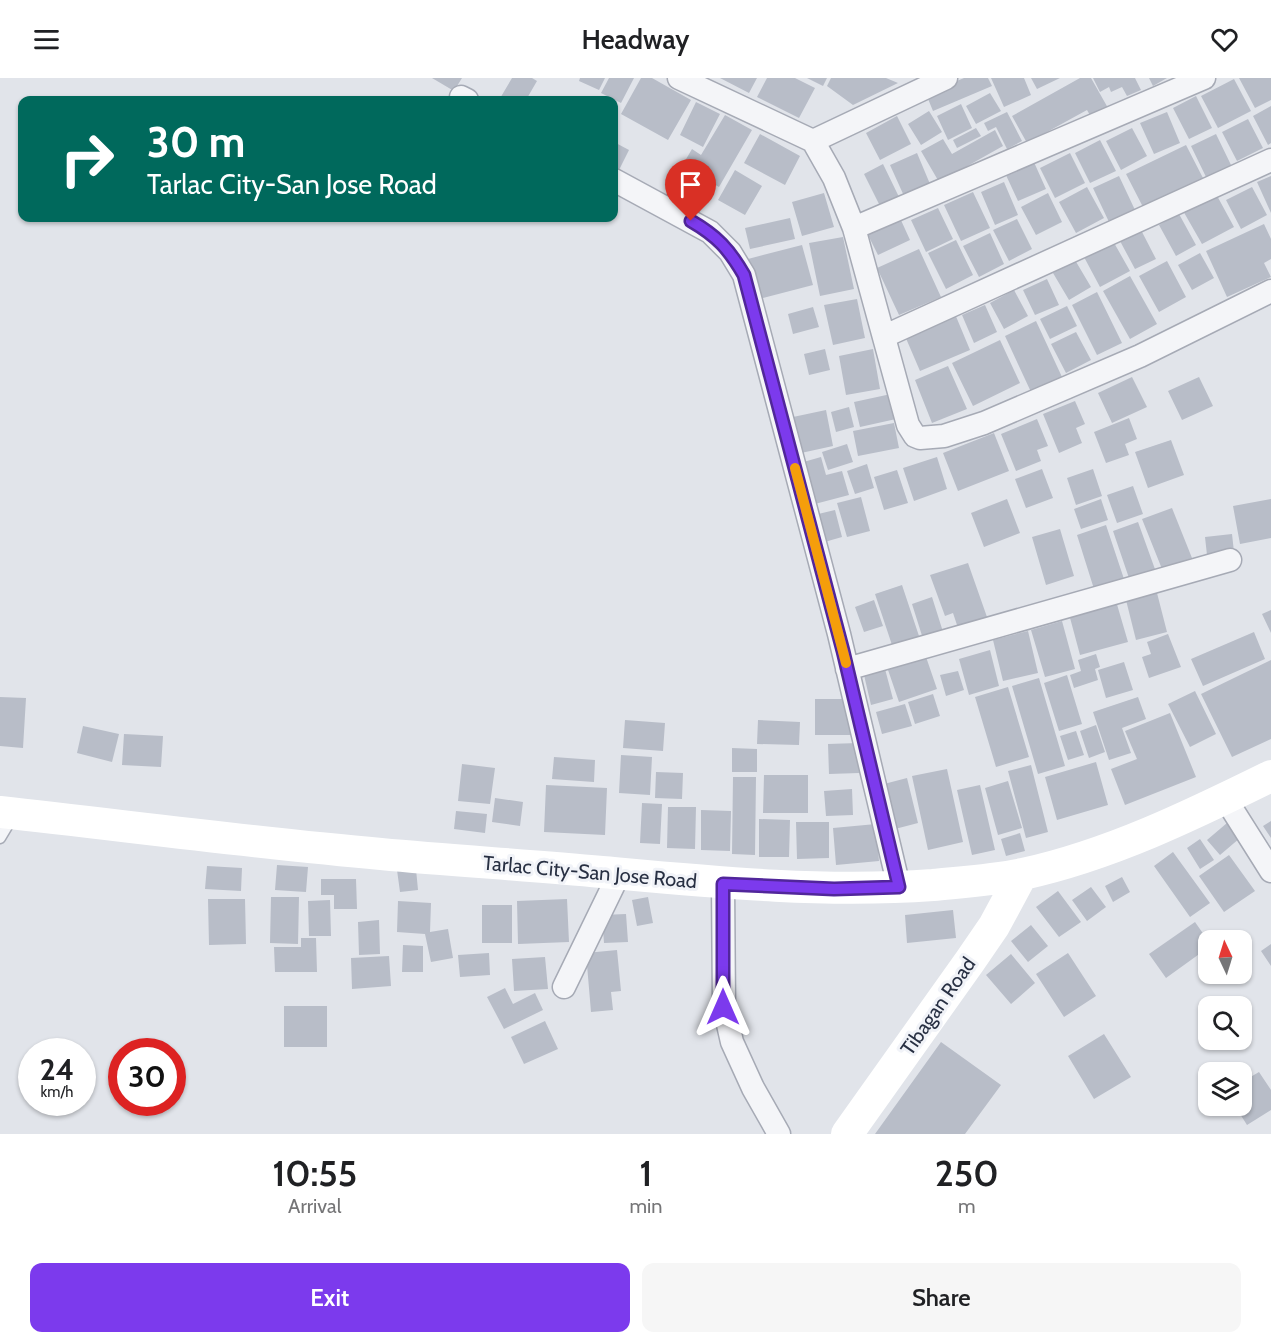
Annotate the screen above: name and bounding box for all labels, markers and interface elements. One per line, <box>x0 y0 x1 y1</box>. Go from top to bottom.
icon: menu <box>30 23 63 56</box>
text: Headway <box>582 23 689 56</box>
icon: heart <box>1208 23 1241 56</box>
text: 30 m <box>147 116 245 168</box>
icon: right <box>48 120 126 198</box>
pin <box>665 159 716 221</box>
text: Tarlac City-San Jose Road <box>147 168 437 201</box>
icon: arrive <box>674 168 707 201</box>
street label: Tarlac City-San Jose Road <box>482 851 698 893</box>
north arrow <box>1198 930 1252 984</box>
map controls <box>1198 930 1252 1116</box>
street label: Tibagan Road <box>895 952 981 1060</box>
position arrow <box>691 975 755 1039</box>
button: search <box>1198 996 1252 1050</box>
speed limit sign: 30 <box>108 1038 186 1116</box>
text: 24 <box>40 1051 74 1088</box>
button: layers <box>1198 1062 1252 1116</box>
text: km/h <box>41 1083 73 1101</box>
text: 10:55 <box>272 1151 357 1195</box>
text: 1 <box>640 1151 652 1195</box>
text: 250 <box>935 1151 999 1195</box>
text: Arrival <box>288 1194 341 1218</box>
text: min <box>629 1194 662 1218</box>
text: m <box>958 1194 975 1218</box>
button: Exit <box>30 1263 630 1332</box>
button: Share <box>642 1263 1241 1332</box>

